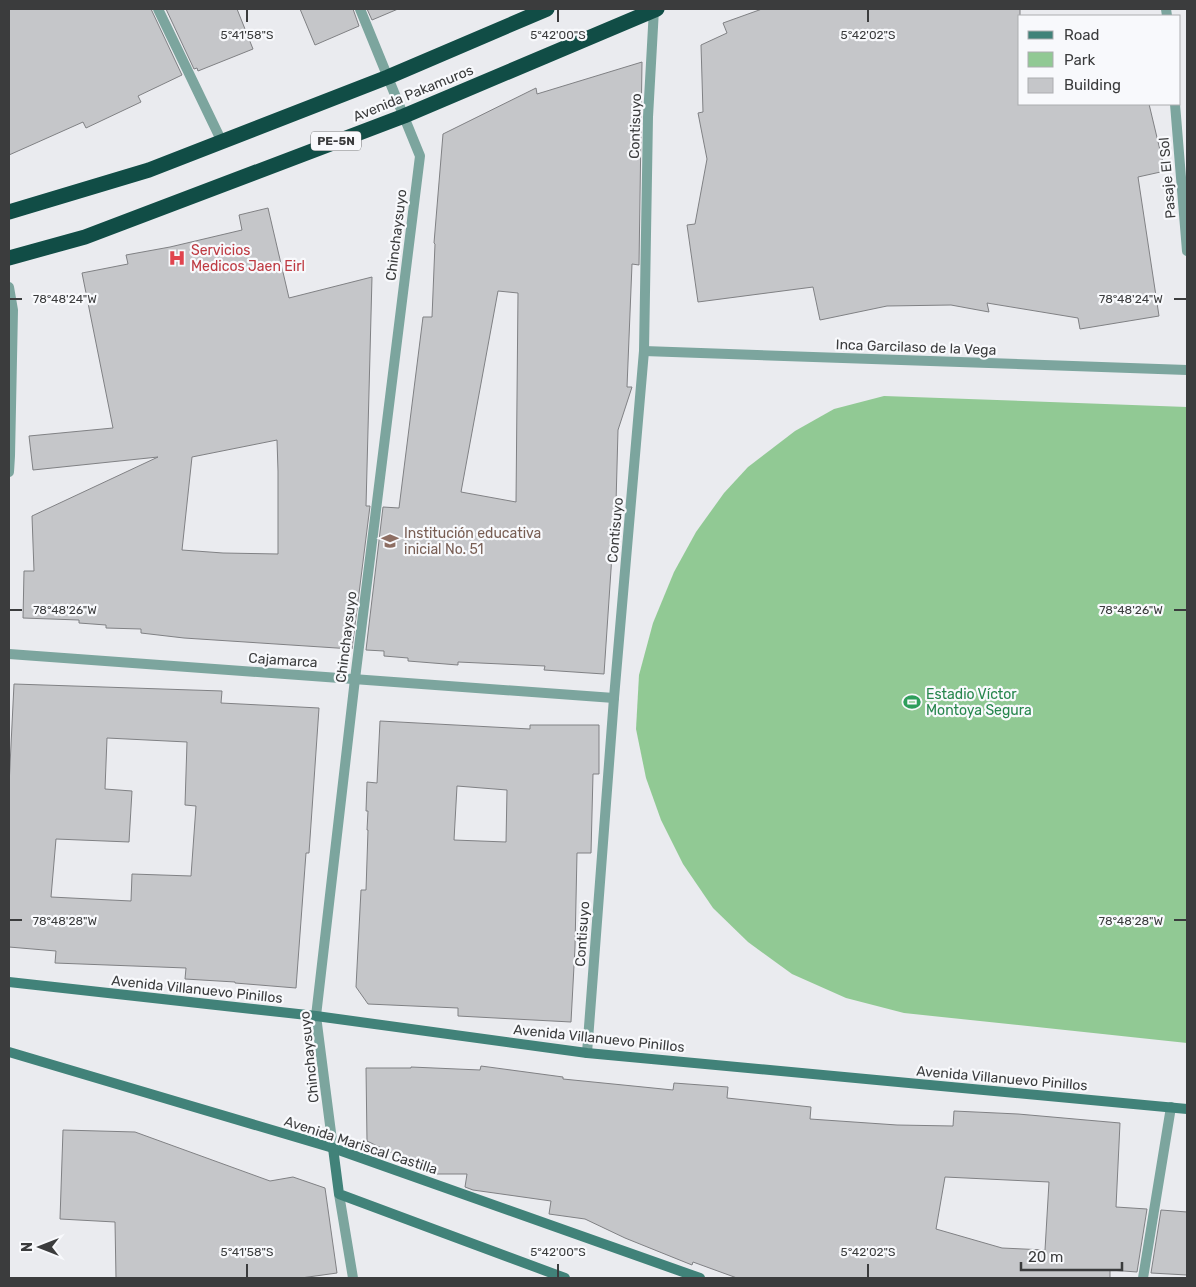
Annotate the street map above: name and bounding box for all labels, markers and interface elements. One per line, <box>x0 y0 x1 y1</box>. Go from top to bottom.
legend <box>1018 15 1181 105</box>
text: Road <box>1064 26 1100 44</box>
text: 5°41'58"S <box>221 28 273 42</box>
text: 5°42'00"S <box>530 28 586 42</box>
text: 5°42'02"S <box>841 28 896 42</box>
text: Park <box>1064 51 1095 69</box>
street label: Avenida Pakamuros <box>351 62 476 125</box>
text: Building <box>1064 76 1121 94</box>
street label: Contisuyo <box>626 93 645 159</box>
road number: PE-5N <box>311 132 361 150</box>
street label: Pasaje El Sol <box>1155 136 1180 219</box>
street label: Chinchaysuyo <box>382 188 411 282</box>
place label: Servicios Medicos Jaen Eirl <box>191 242 305 275</box>
hospital icon: Servicios Medicos Jaen Eirl <box>167 248 187 268</box>
text: 78°48'24"W <box>33 292 97 306</box>
text: 78°48'24"W <box>1099 292 1163 306</box>
street label: Inca Garcilaso de la Vega <box>835 336 997 359</box>
street label: Contisuyo <box>604 497 627 564</box>
place label: Institución educativa inicial No. 51 <box>404 525 541 558</box>
school or university icon: Institución educativa inicial No. 51 <box>380 531 400 551</box>
street label: Chinchaysuyo <box>332 590 361 684</box>
text: 78°48'26"W <box>33 603 97 617</box>
text: 78°48'26"W <box>1099 603 1163 617</box>
street label: Cajamarca <box>248 650 318 671</box>
place label: Estadio Víctor Montoya Segura <box>926 686 1032 719</box>
sports icon: Estadio Víctor Montoya Segura <box>902 692 922 712</box>
street label: Contisuyo <box>572 901 593 967</box>
text: 78°48'28"W <box>33 914 98 928</box>
text: 78°48'28"W <box>1099 914 1164 928</box>
street label: Avenida Villanuevo Pinillos <box>111 972 283 1007</box>
street label: Chinchaysuyo <box>296 1010 323 1104</box>
street label: Avenida Villanuevo Pinillos <box>513 1021 685 1056</box>
street label: Avenida Villanuevo Pinillos <box>916 1063 1088 1094</box>
street label: Avenida Mariscal Castilla <box>282 1113 440 1178</box>
north arrow <box>15 1222 65 1272</box>
scale bar <box>1021 1240 1122 1272</box>
text: N <box>19 1242 36 1252</box>
text: 5°41'58"S <box>221 1245 273 1259</box>
text: 5°42'00"S <box>530 1245 586 1259</box>
text: 5°42'02"S <box>841 1245 896 1259</box>
text: 20 m <box>1028 1248 1063 1266</box>

